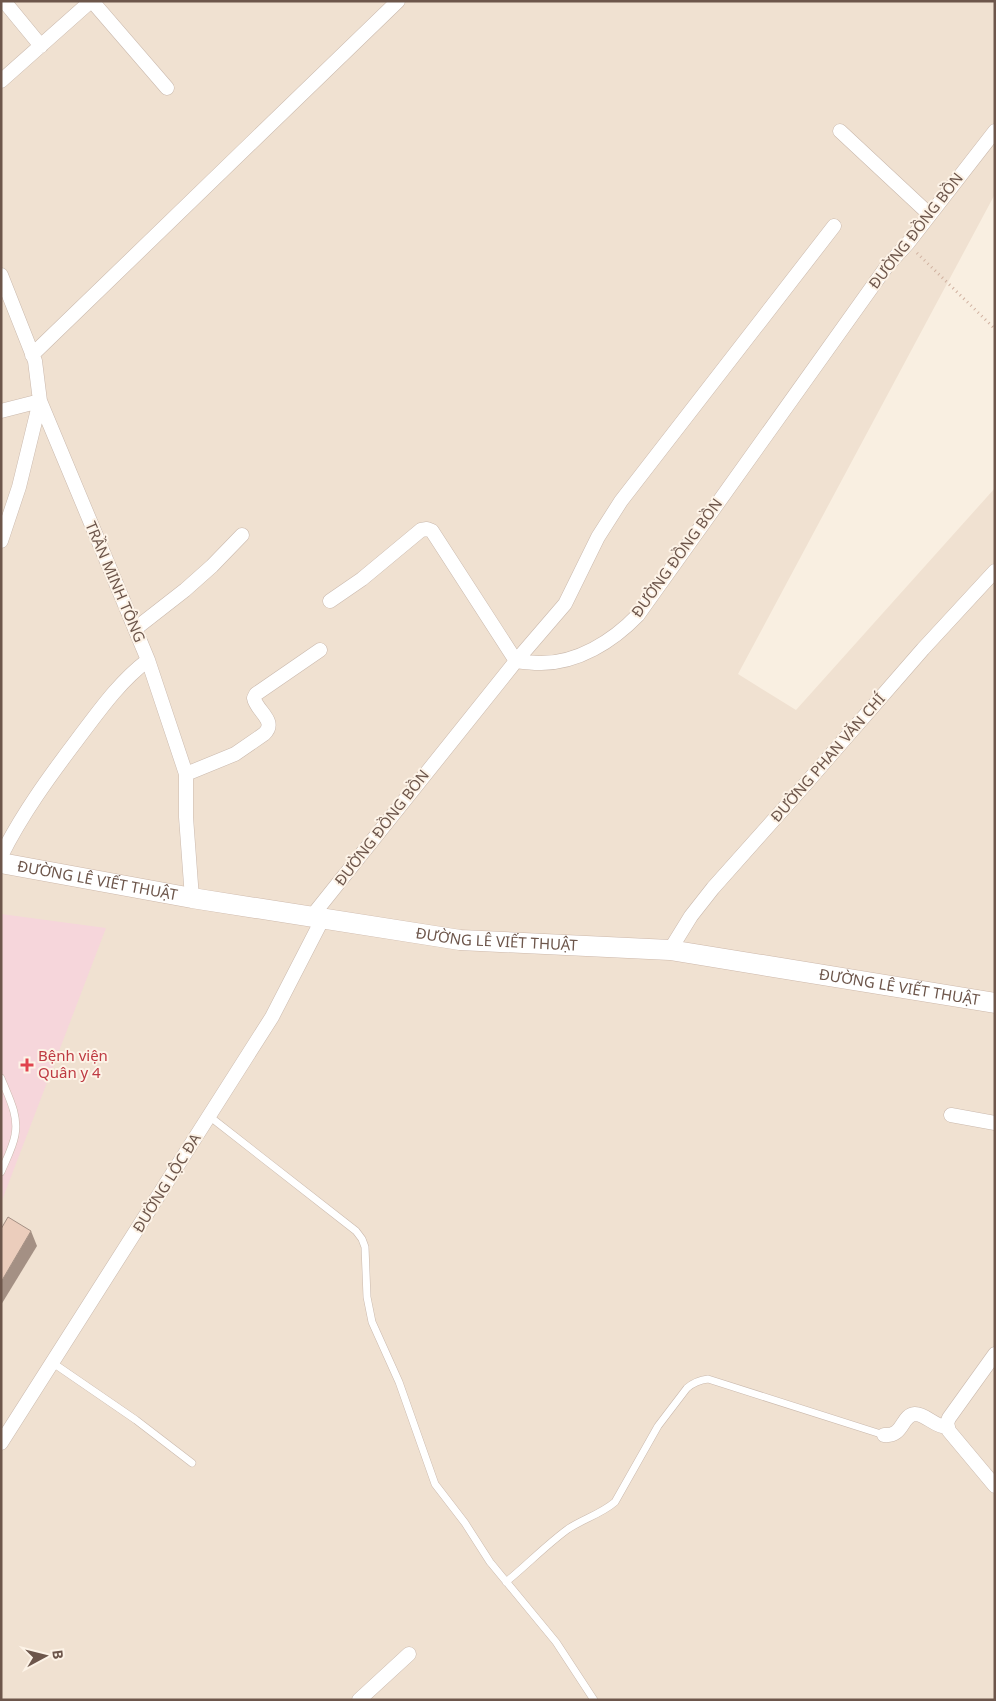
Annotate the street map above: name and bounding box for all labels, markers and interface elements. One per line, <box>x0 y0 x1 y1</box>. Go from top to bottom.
street label: ĐƯỜNG ĐỒNG BỒN <box>864 168 967 293</box>
street label: ĐƯỜNG ĐỒNG BỒN <box>626 494 726 621</box>
street label: TRẦN MINH TÔNG <box>81 518 150 645</box>
street label: ĐƯỜNG PHAN VĂN CHÍ <box>766 689 889 826</box>
street label: ĐƯỜNG ĐỒNG BỒN <box>330 765 433 890</box>
street label: ĐƯỜNG LÊ VIẾT THUẬT <box>16 855 180 904</box>
street label: ĐƯỜNG LÊ VIẾT THUẬT <box>414 922 579 955</box>
street label: ĐƯỜNG LÊ VIẾT THUẬT <box>818 963 982 1009</box>
place label: Bệnh viện Quân y 4 <box>38 1045 108 1082</box>
marker: Bệnh viện Quân y 4 <box>20 1058 34 1072</box>
street label: ĐƯỜNG LỘC ĐA <box>128 1129 205 1236</box>
north arrow <box>20 1631 70 1681</box>
text: B <box>48 1649 68 1660</box>

